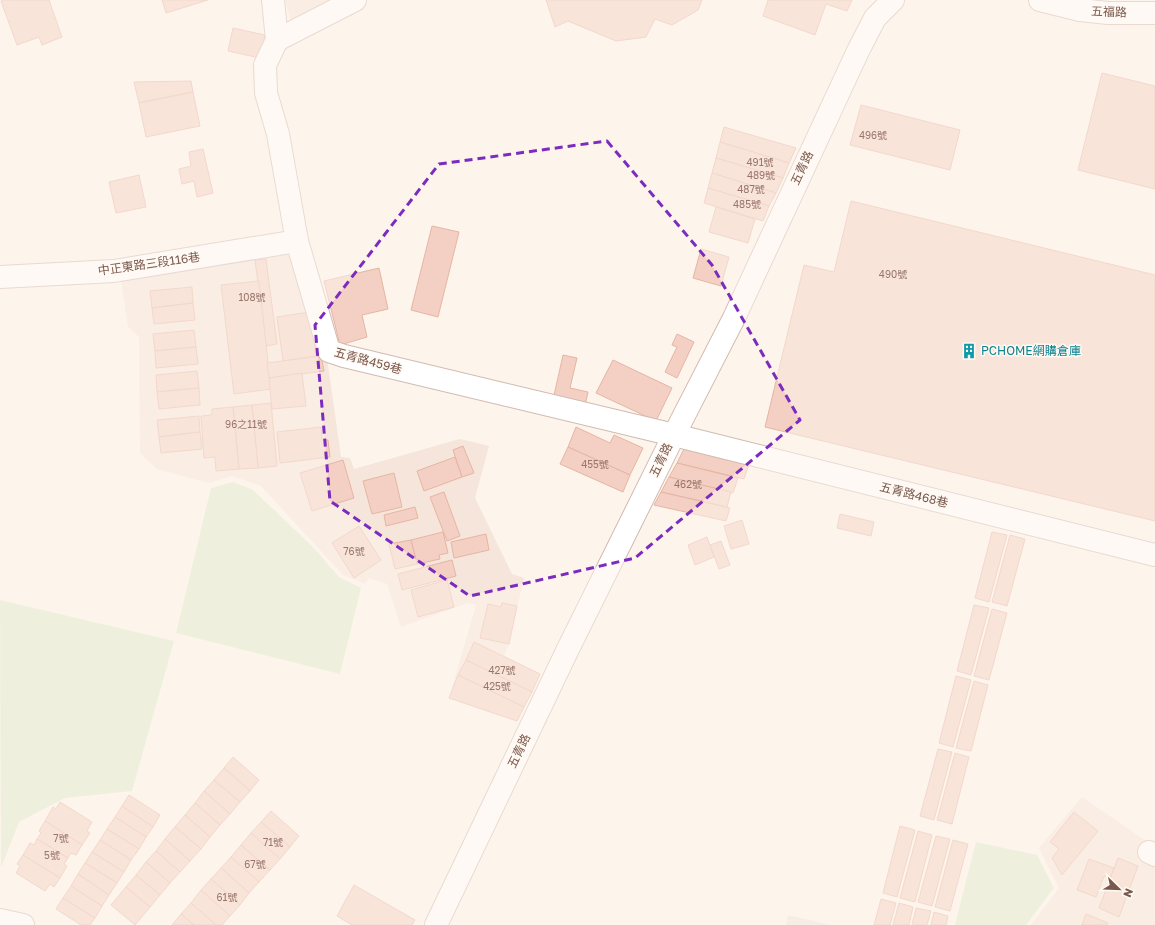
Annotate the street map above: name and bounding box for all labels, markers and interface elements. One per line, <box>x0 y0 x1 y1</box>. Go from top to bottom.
street label: 五福路 <box>1091 3 1127 20</box>
house number: 496號 <box>859 129 887 141</box>
street label: 五青路 <box>787 148 816 187</box>
house number: 491號 <box>747 156 774 168</box>
house number: 489號 <box>747 169 775 181</box>
house number: 487號 <box>737 183 765 195</box>
house number: 485號 <box>733 198 761 210</box>
street label: 中正東路三段116巷 <box>97 249 201 278</box>
house number: 490號 <box>879 268 907 280</box>
house number: 108號 <box>238 291 266 303</box>
building icon: PCHOME網購倉庫 <box>960 342 978 360</box>
place label: PCHOME網購倉庫 <box>981 343 1081 358</box>
street label: 五青路459巷 <box>333 344 404 377</box>
house number: 96之11號 <box>225 418 267 430</box>
street label: 五青路 <box>646 440 675 479</box>
house number: 455號 <box>581 458 609 470</box>
house number: 462號 <box>674 478 702 490</box>
street label: 五青路468巷 <box>878 479 950 510</box>
house number: 76號 <box>343 545 365 557</box>
house number: 427號 <box>488 664 516 676</box>
house number: 425號 <box>483 680 511 692</box>
street label: 五青路 <box>504 731 533 770</box>
house number: 7號 <box>53 832 69 844</box>
house number: 71號 <box>263 836 283 848</box>
house number: 5號 <box>44 849 60 861</box>
house number: 67號 <box>244 858 266 870</box>
north arrow <box>1099 869 1139 909</box>
text: N <box>1121 887 1136 899</box>
house number: 61號 <box>217 891 237 903</box>

